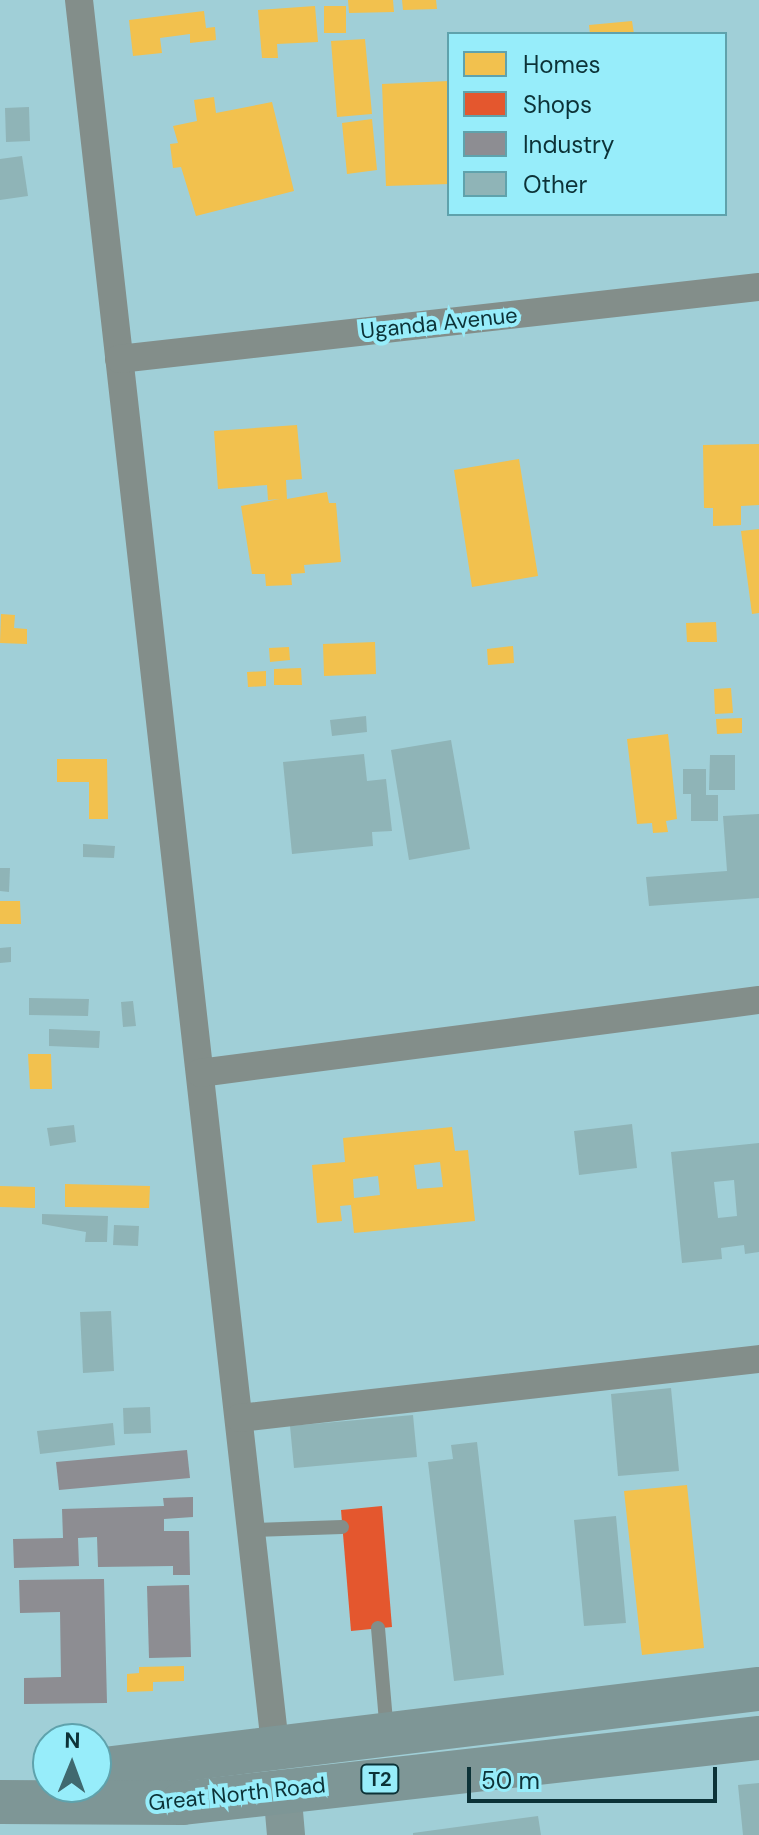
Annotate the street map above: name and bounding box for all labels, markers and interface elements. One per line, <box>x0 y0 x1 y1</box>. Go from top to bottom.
legend <box>447 32 727 216</box>
text: Homes <box>523 49 601 80</box>
text: Shops <box>523 89 592 120</box>
text: Industry <box>523 129 614 160</box>
text: Other <box>523 169 587 200</box>
street label: Uganda Avenue <box>359 302 519 344</box>
north arrow <box>32 1723 112 1803</box>
text: N <box>64 1726 81 1755</box>
scale bar <box>471 1751 721 1801</box>
road number: T2 <box>360 1763 400 1795</box>
text: 50 m <box>481 1765 540 1796</box>
street label: Great North Road <box>147 1772 327 1816</box>

